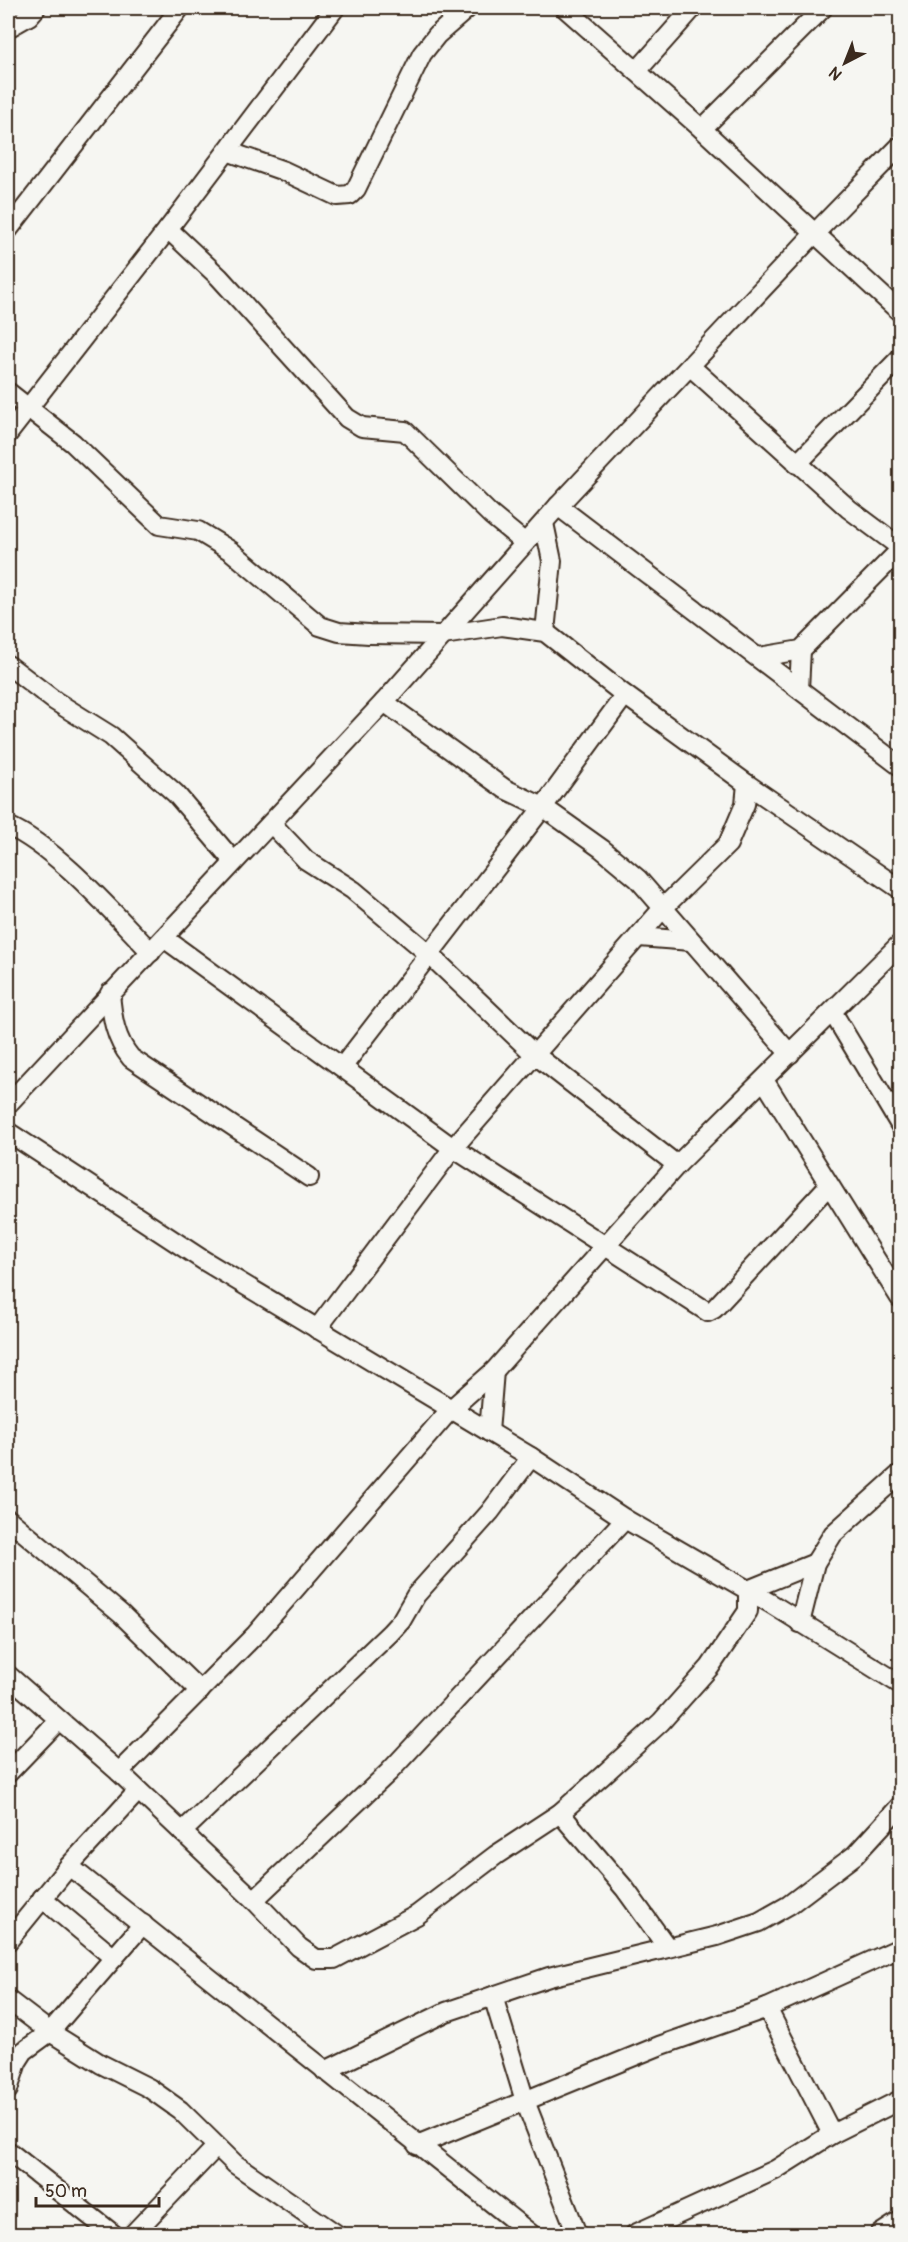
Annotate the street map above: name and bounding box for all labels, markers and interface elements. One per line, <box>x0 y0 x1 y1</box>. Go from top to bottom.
north arrow <box>815 33 875 93</box>
text: N <box>825 62 846 84</box>
scale bar <box>36 2170 159 2208</box>
text: 50 m <box>45 2180 87 2203</box>

